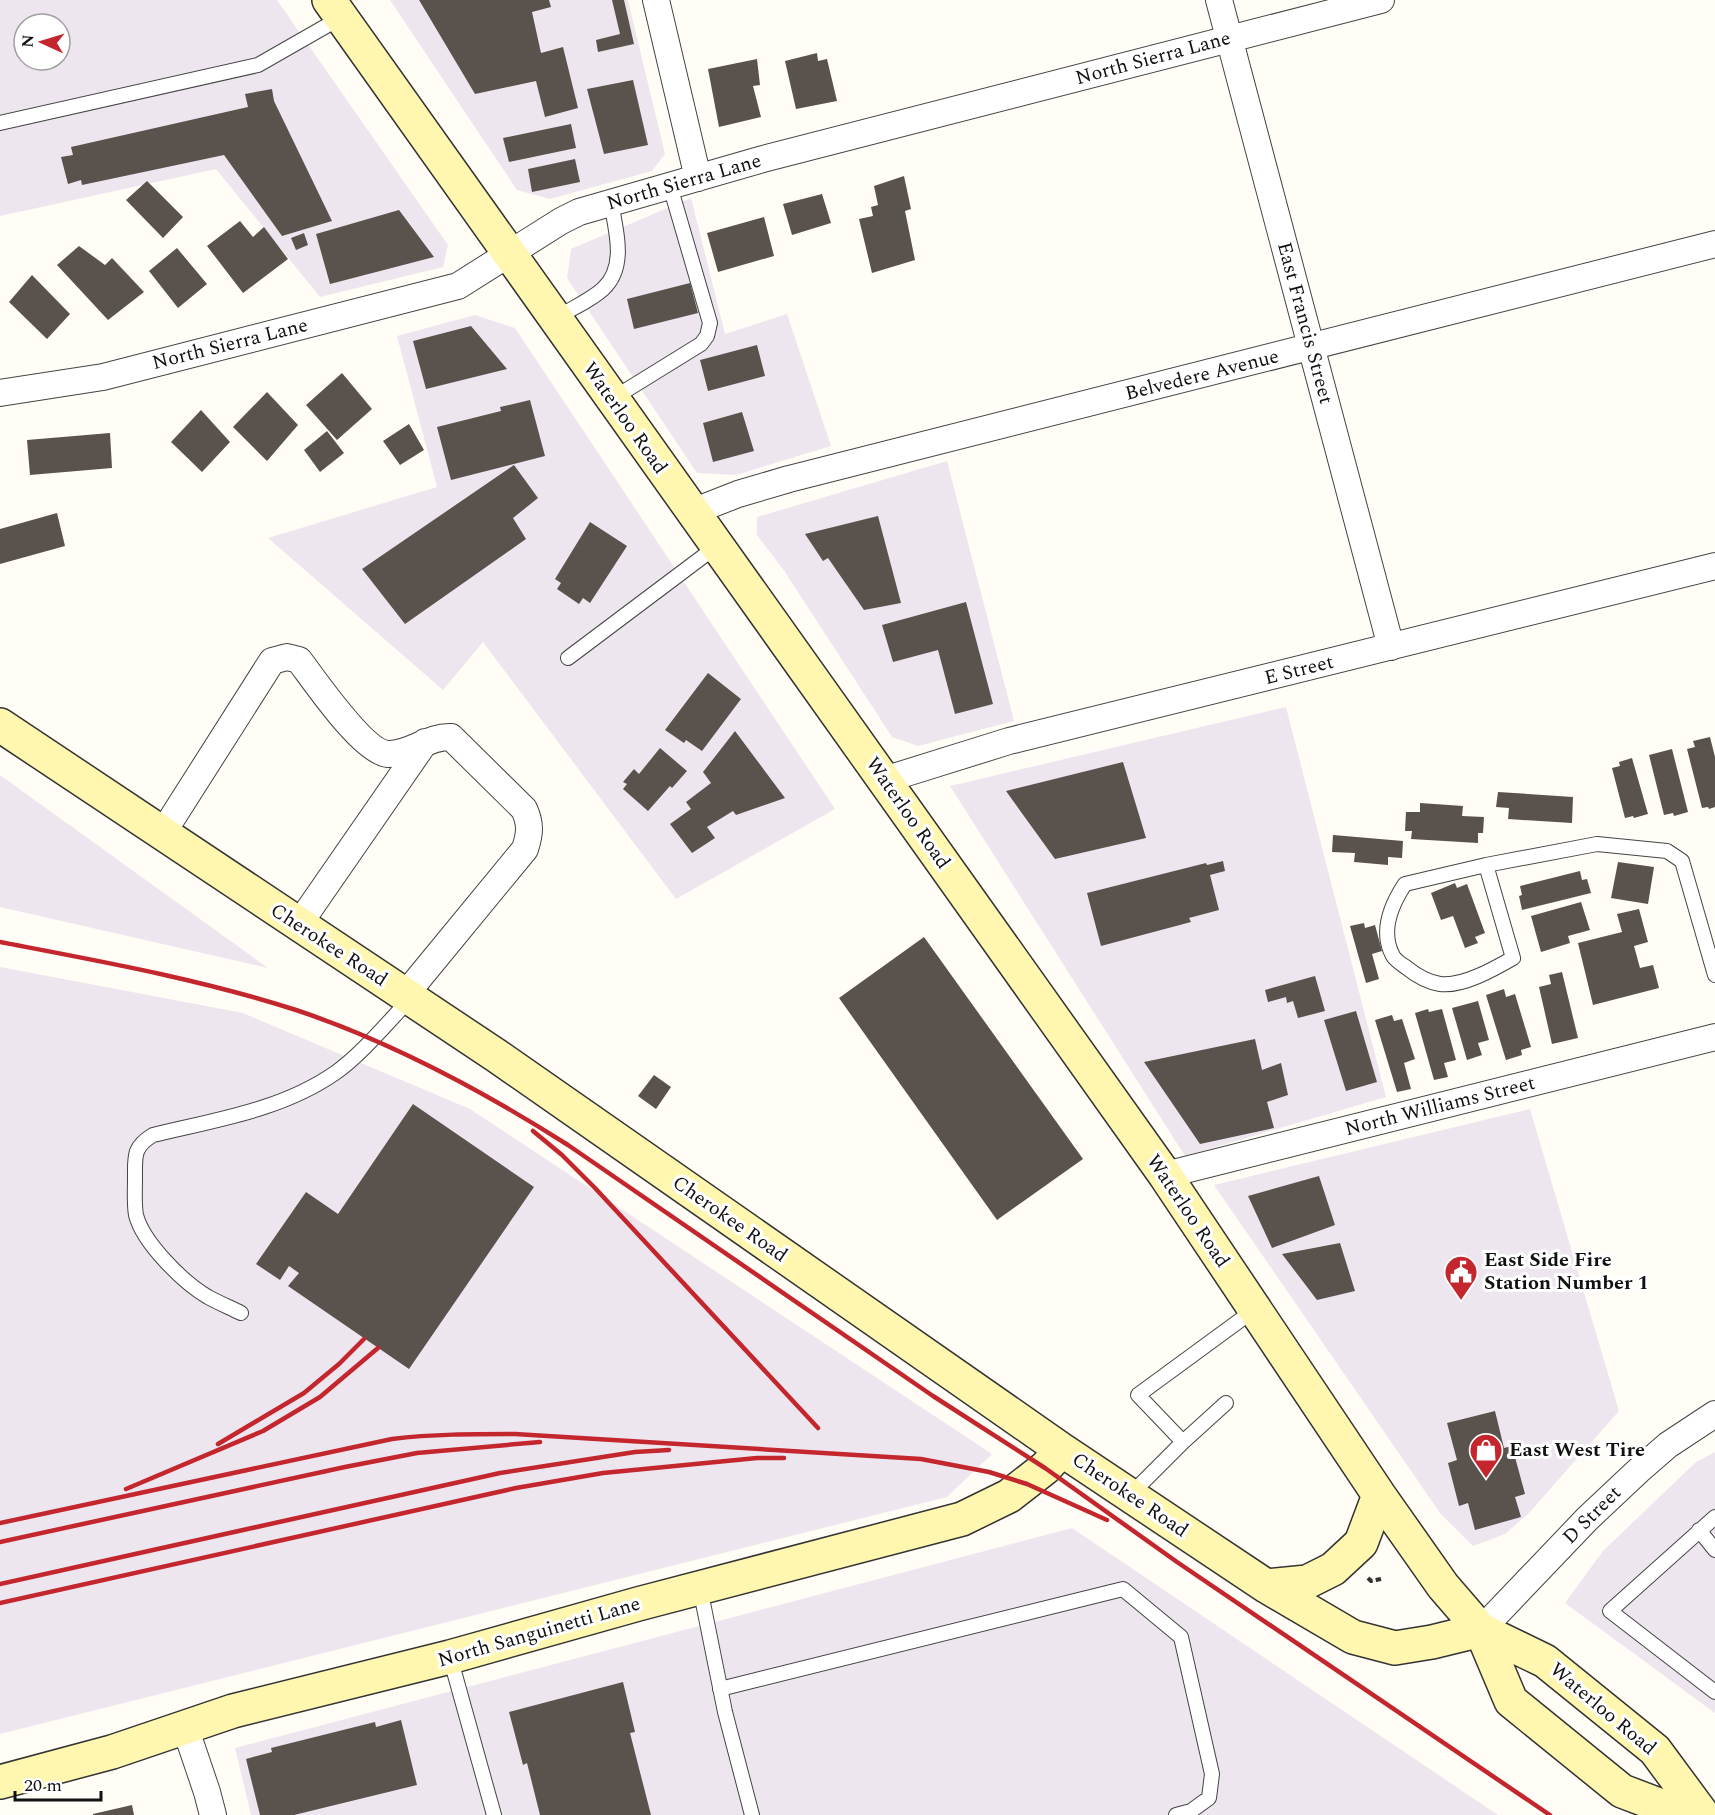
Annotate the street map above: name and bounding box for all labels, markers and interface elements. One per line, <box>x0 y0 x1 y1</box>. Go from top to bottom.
north arrow <box>12 12 72 72</box>
street label: North Sierra Lane <box>1072 23 1234 93</box>
text: N <box>16 34 40 48</box>
street label: North Sierra Lane <box>603 146 765 218</box>
street label: East Francis Street <box>1269 239 1341 407</box>
street label: North Sierra Lane <box>149 310 311 378</box>
street label: Belvedere Avenue <box>1122 341 1282 409</box>
street label: Waterloo Road <box>575 356 675 480</box>
street label: E Street <box>1261 647 1337 693</box>
street label: Waterloo Road <box>858 751 958 875</box>
street label: Cherokee Road <box>264 896 394 994</box>
street label: North Williams Street <box>1342 1068 1538 1144</box>
street label: Waterloo Road <box>1139 1148 1237 1274</box>
street label: Cherokee Road <box>666 1168 794 1270</box>
place label: East Side Fire Station Number 1 <box>1484 1245 1649 1298</box>
public building icon: East Side Fire Station Number 1 <box>1443 1254 1479 1301</box>
shop icon: East West Tire <box>1468 1432 1504 1479</box>
place label: East West Tire <box>1509 1435 1645 1465</box>
street label: Cherokee Road <box>1066 1445 1194 1545</box>
street label: D Street <box>1556 1479 1628 1551</box>
street label: North Sanguinetti Lane <box>434 1589 644 1675</box>
street label: Waterloo Road <box>1543 1655 1663 1763</box>
scale bar <box>15 1764 100 1802</box>
text: 20 m <box>24 1772 62 1799</box>

